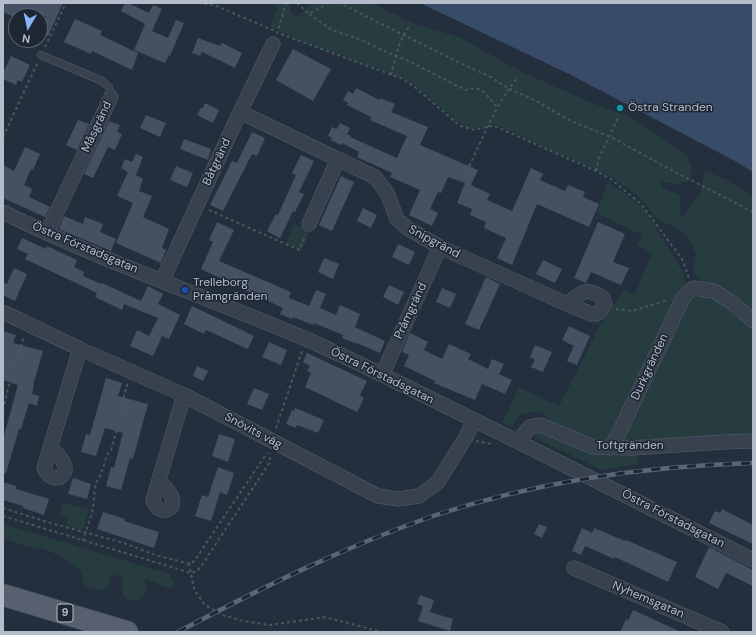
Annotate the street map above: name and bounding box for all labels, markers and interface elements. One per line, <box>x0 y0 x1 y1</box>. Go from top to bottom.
north arrow <box>8 8 48 48</box>
text: N <box>21 31 31 46</box>
street label: Måsgränd <box>79 99 115 155</box>
place label: Östra Stranden <box>628 101 713 115</box>
marker: Östra Stranden <box>615 103 625 113</box>
street label: Båtgränd <box>200 136 234 188</box>
street label: Östra Förstadsgatan <box>30 219 140 277</box>
street label: Snipgränd <box>406 222 462 262</box>
place label: Trelleborg Pråmgränden <box>193 276 267 304</box>
street label: Pråmgränd <box>392 280 430 342</box>
marker: Trelleborg Pråmgränden <box>180 285 190 295</box>
street label: Durkgränden <box>628 332 672 402</box>
street label: Östra Förstadsgatan <box>328 345 436 407</box>
street label: Snövits väg <box>222 410 284 452</box>
street label: Toftgränden <box>596 439 664 453</box>
street label: Östra Förstadsgatan <box>619 487 727 551</box>
street label: Nyhemsgatan <box>610 578 686 622</box>
road number: 9 <box>57 604 73 622</box>

